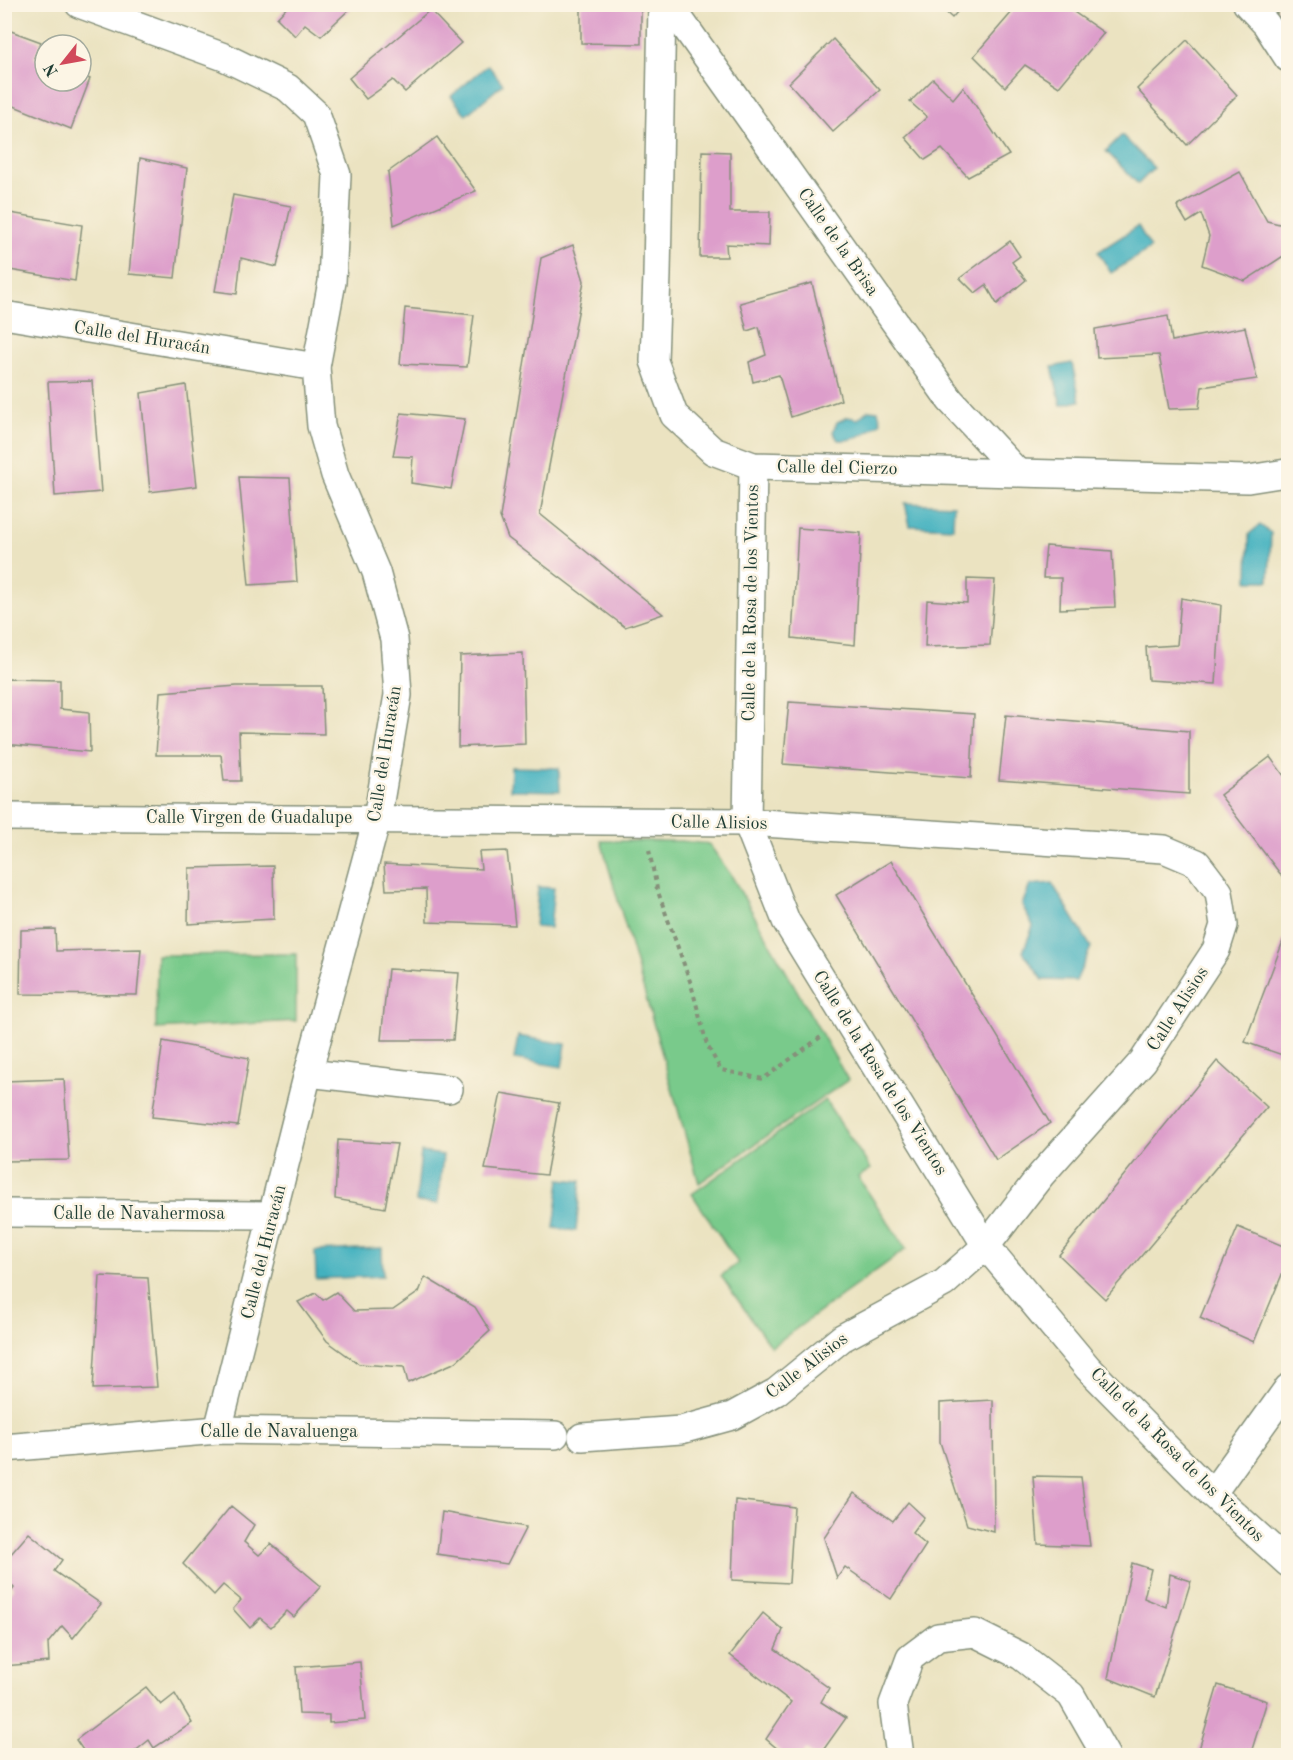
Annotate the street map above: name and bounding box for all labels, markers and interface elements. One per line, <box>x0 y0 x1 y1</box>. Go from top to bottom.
north arrow <box>33 33 93 93</box>
text: N <box>41 60 62 79</box>
street label: Calle de la Brisa <box>794 185 882 299</box>
street label: Calle del Huracán <box>72 318 212 358</box>
street label: Calle del Cierzo <box>776 458 898 478</box>
street label: Calle de la Rosa de los Vientos <box>740 484 762 722</box>
street label: Calle del Huracán <box>365 684 405 824</box>
street label: Calle Virgen de Guadalupe <box>146 809 352 827</box>
street label: Calle Alisios <box>670 813 768 833</box>
street label: Calle Alisios <box>1144 963 1212 1055</box>
street label: Calle de la Rosa de los Vientos <box>809 968 951 1179</box>
street label: Calle del Huracán <box>239 1183 290 1321</box>
street label: Calle de Navahermosa <box>53 1205 225 1223</box>
street label: Calle Alisios <box>763 1330 851 1402</box>
street label: Calle de la Rosa de los Vientos <box>1087 1365 1267 1545</box>
street label: Calle de Navaluenga <box>200 1423 358 1441</box>

